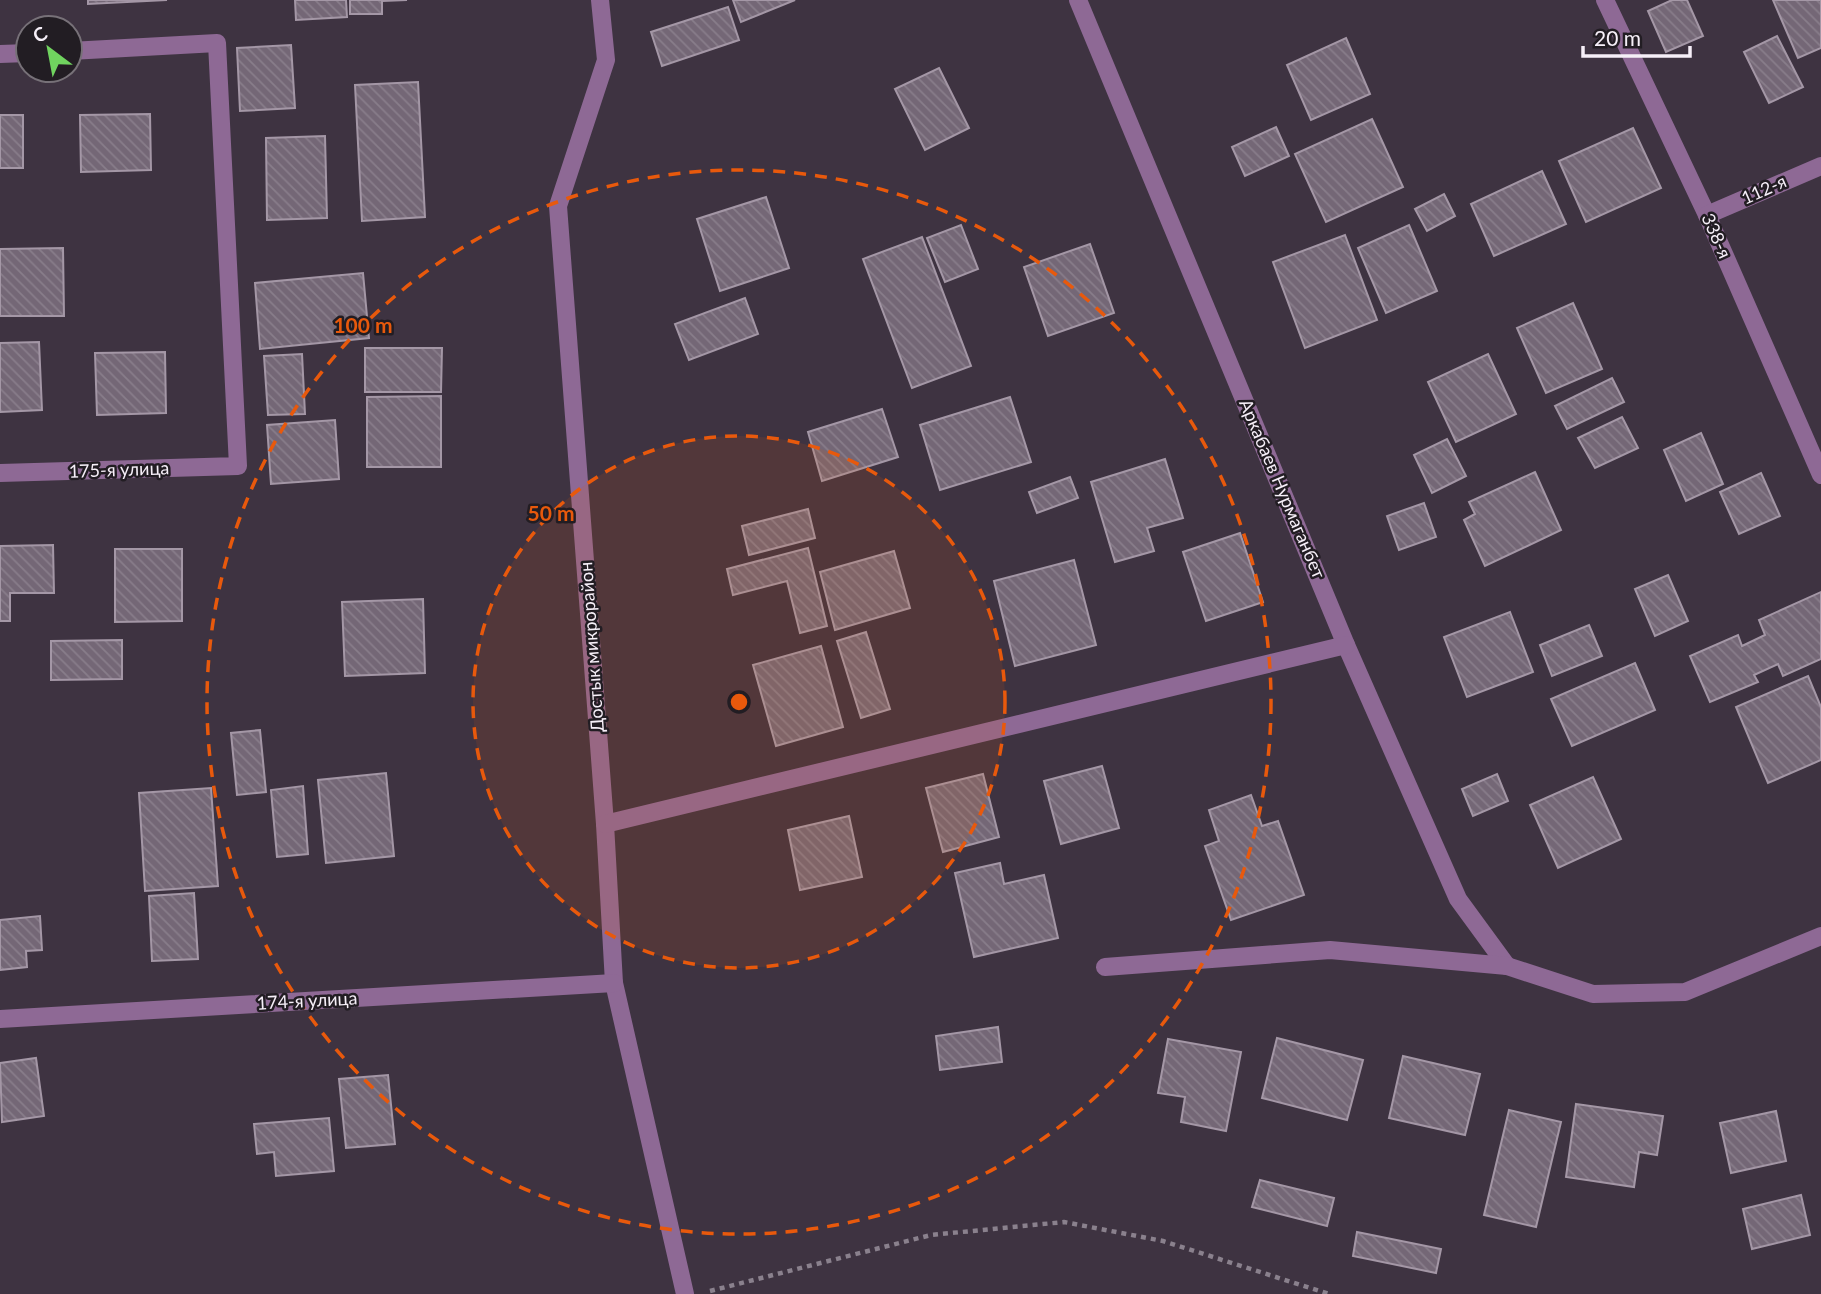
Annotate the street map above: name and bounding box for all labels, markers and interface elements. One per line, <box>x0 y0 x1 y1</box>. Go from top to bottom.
north arrow <box>14 14 84 84</box>
scale bar <box>1583 14 1690 58</box>
text: С <box>28 21 52 47</box>
text: 20 m <box>1594 25 1641 50</box>
street label: 112-я <box>1738 170 1789 209</box>
street label: 338-я <box>1697 210 1736 261</box>
text: 100 m <box>333 312 393 337</box>
street label: Аркабаев Нурмаганбет <box>1235 396 1331 582</box>
street label: 175-я улица <box>68 456 170 482</box>
text: 50 m <box>527 500 575 525</box>
street label: Достык микрорайон <box>574 561 608 733</box>
centre of rings <box>727 690 751 714</box>
street label: 174-я улица <box>256 986 358 1014</box>

